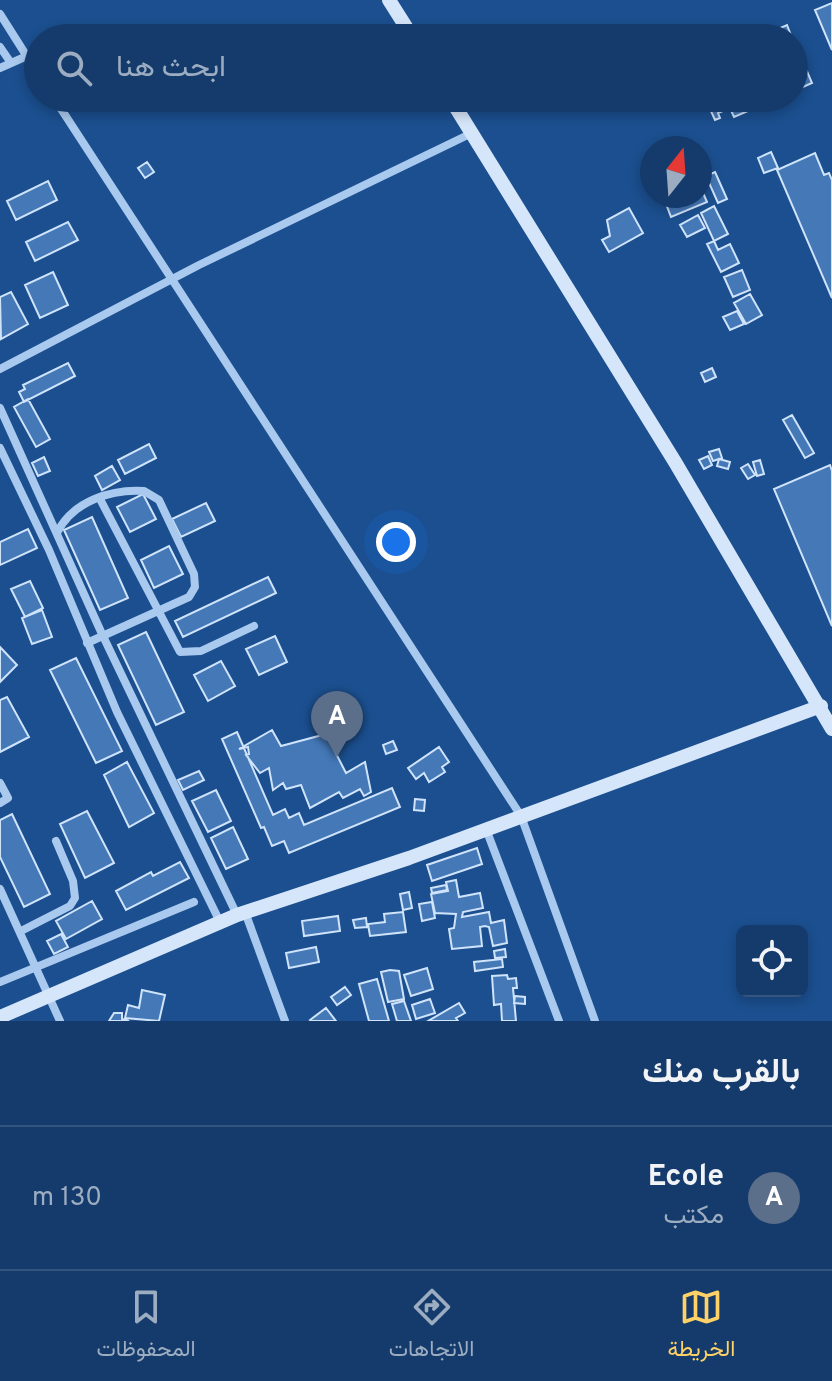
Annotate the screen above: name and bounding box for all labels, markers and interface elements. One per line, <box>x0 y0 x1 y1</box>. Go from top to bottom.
search box <box>24 24 808 112</box>
icon: search <box>52 46 96 90</box>
text: ابحث هنا <box>116 50 226 87</box>
north arrow <box>640 136 712 208</box>
your location <box>376 522 416 562</box>
pin: A <box>311 691 363 757</box>
map controls <box>736 925 808 997</box>
button: locate <box>736 925 808 997</box>
text: بالقرب منك <box>642 1052 800 1095</box>
text: Ecole <box>648 1159 724 1196</box>
text: 130 m <box>32 1182 102 1215</box>
text: A <box>765 1182 783 1215</box>
text: مكتب <box>663 1200 724 1233</box>
tab: المحفوظات <box>97 1285 196 1368</box>
tab: الاتجاهات <box>389 1285 474 1368</box>
tab: الخريطة <box>667 1285 735 1368</box>

